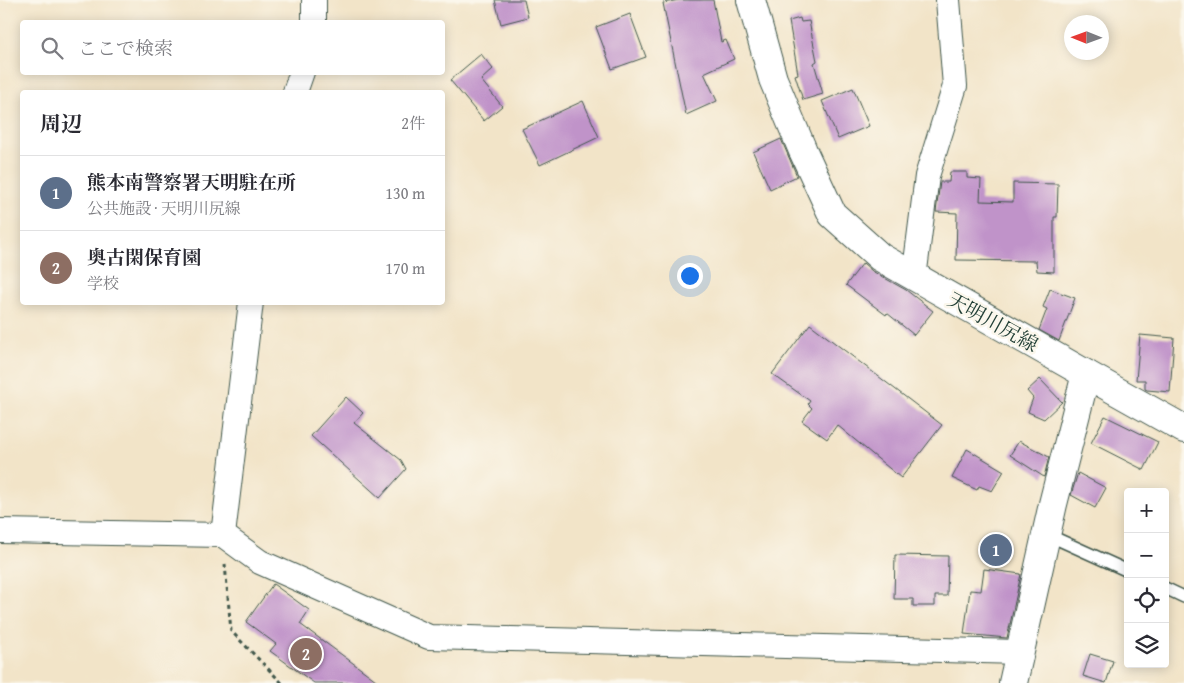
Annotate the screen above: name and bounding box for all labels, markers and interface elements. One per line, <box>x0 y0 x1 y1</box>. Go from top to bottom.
north arrow <box>1064 15 1109 60</box>
search box <box>20 20 445 75</box>
icon: search <box>38 34 66 62</box>
text: ここで検索 <box>78 34 173 62</box>
text: 周辺 <box>40 108 82 139</box>
text: 2件 <box>401 111 425 135</box>
text: 熊本南警察署天明駐在所 <box>87 168 296 196</box>
text: 1 <box>52 181 60 205</box>
text: 130 m <box>385 181 425 205</box>
text: 公共施設 · 天明川尻線 <box>87 196 241 220</box>
text: 奥古閑保育園 <box>87 243 201 271</box>
text: 2 <box>52 256 60 280</box>
text: 170 m <box>385 256 425 280</box>
your location <box>677 263 703 289</box>
text: 学校 <box>87 271 119 295</box>
street label: 天明川尻線 <box>942 285 1044 358</box>
map controls <box>1124 488 1169 668</box>
button: + <box>1124 488 1169 533</box>
pin: 1 <box>980 531 1012 569</box>
button: − <box>1124 533 1169 578</box>
button: locate <box>1124 578 1169 623</box>
button: layers <box>1124 623 1169 668</box>
pin: 2 <box>290 635 322 673</box>

